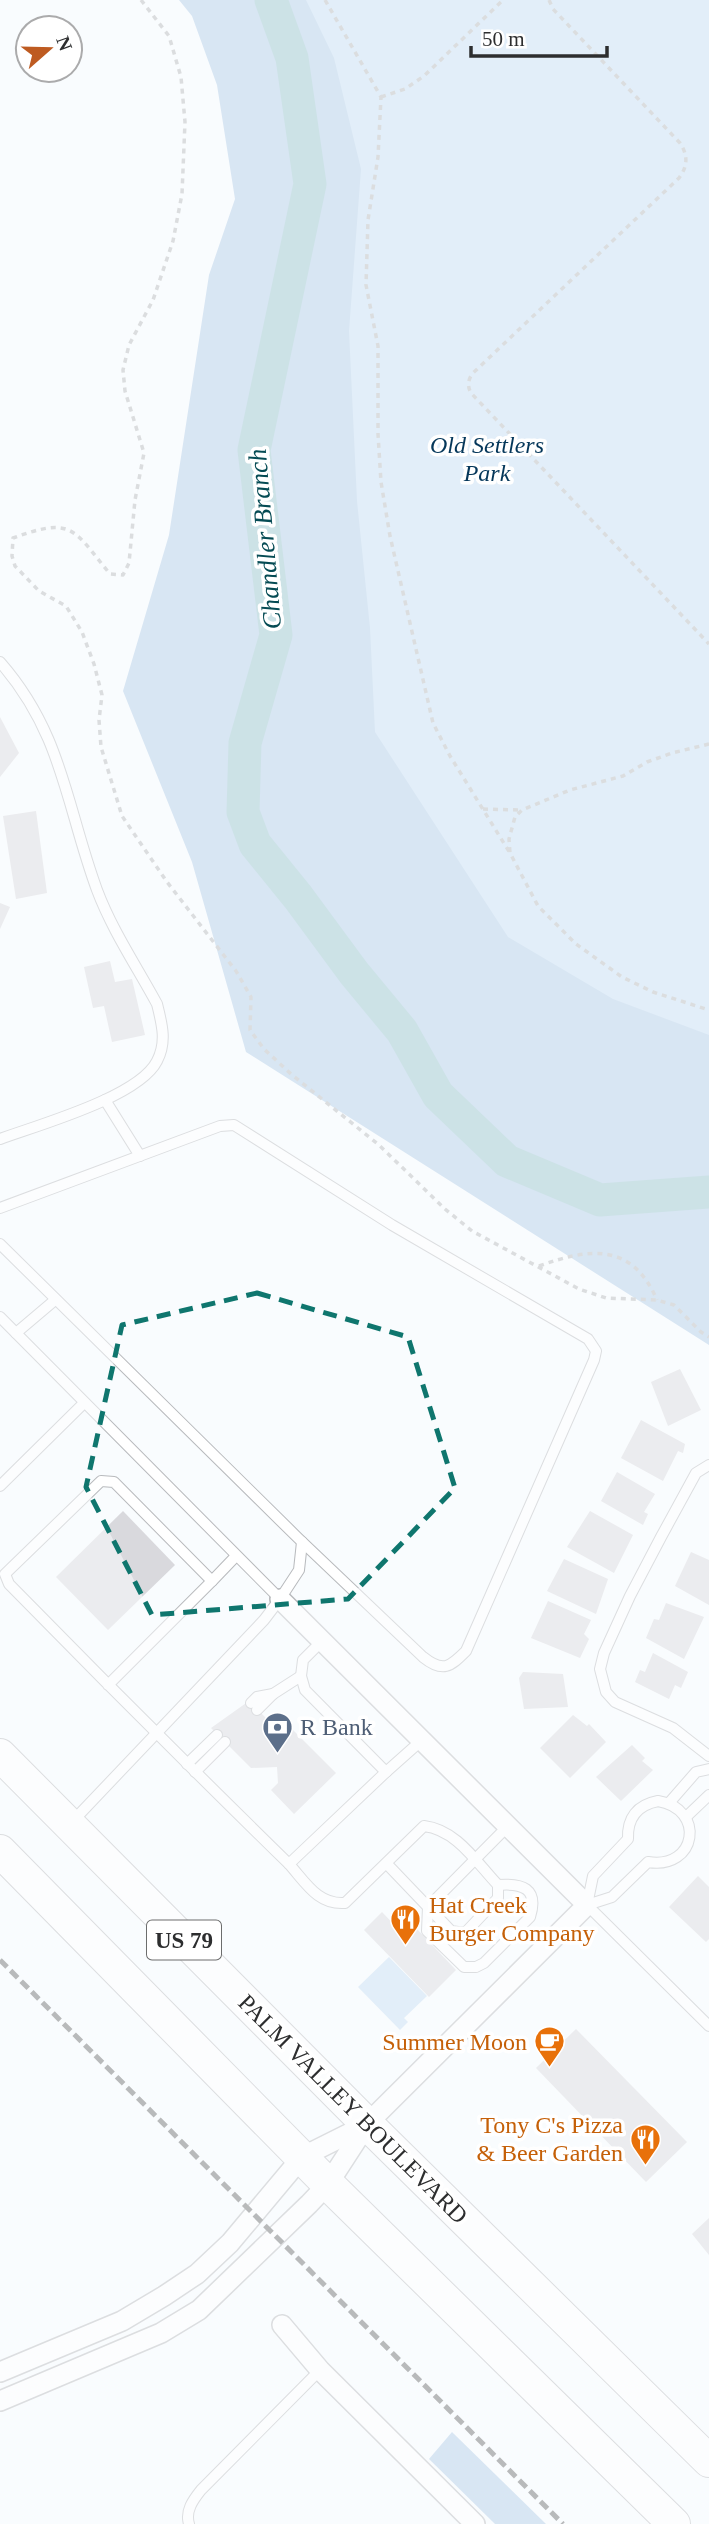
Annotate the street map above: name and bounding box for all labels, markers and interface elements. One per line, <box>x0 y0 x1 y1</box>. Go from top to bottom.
north arrow <box>14 14 84 84</box>
scale bar <box>471 14 608 58</box>
text: 50 m <box>482 27 525 51</box>
text: N <box>52 33 77 54</box>
park label: Old Settlers Park <box>430 432 544 486</box>
water label: Chandler Branch <box>243 447 287 631</box>
bank icon: R Bank <box>260 1710 294 1754</box>
place label: R Bank <box>300 1714 373 1740</box>
place label: Hat Creek Burger Company <box>429 1892 595 1946</box>
restaurant icon: Hat Creek Burger Company <box>389 1902 423 1946</box>
road number: US 79 <box>147 1921 221 1960</box>
street label: PALM VALLEY BOULEVARD <box>233 1989 473 2229</box>
cafe icon: Summer Moon <box>533 2025 567 2069</box>
place label: Summer Moon <box>382 2029 527 2055</box>
place label: Tony C's Pizza & Beer Garden <box>476 2112 623 2166</box>
restaurant icon: Tony C's Pizza & Beer Garden <box>629 2122 663 2166</box>

